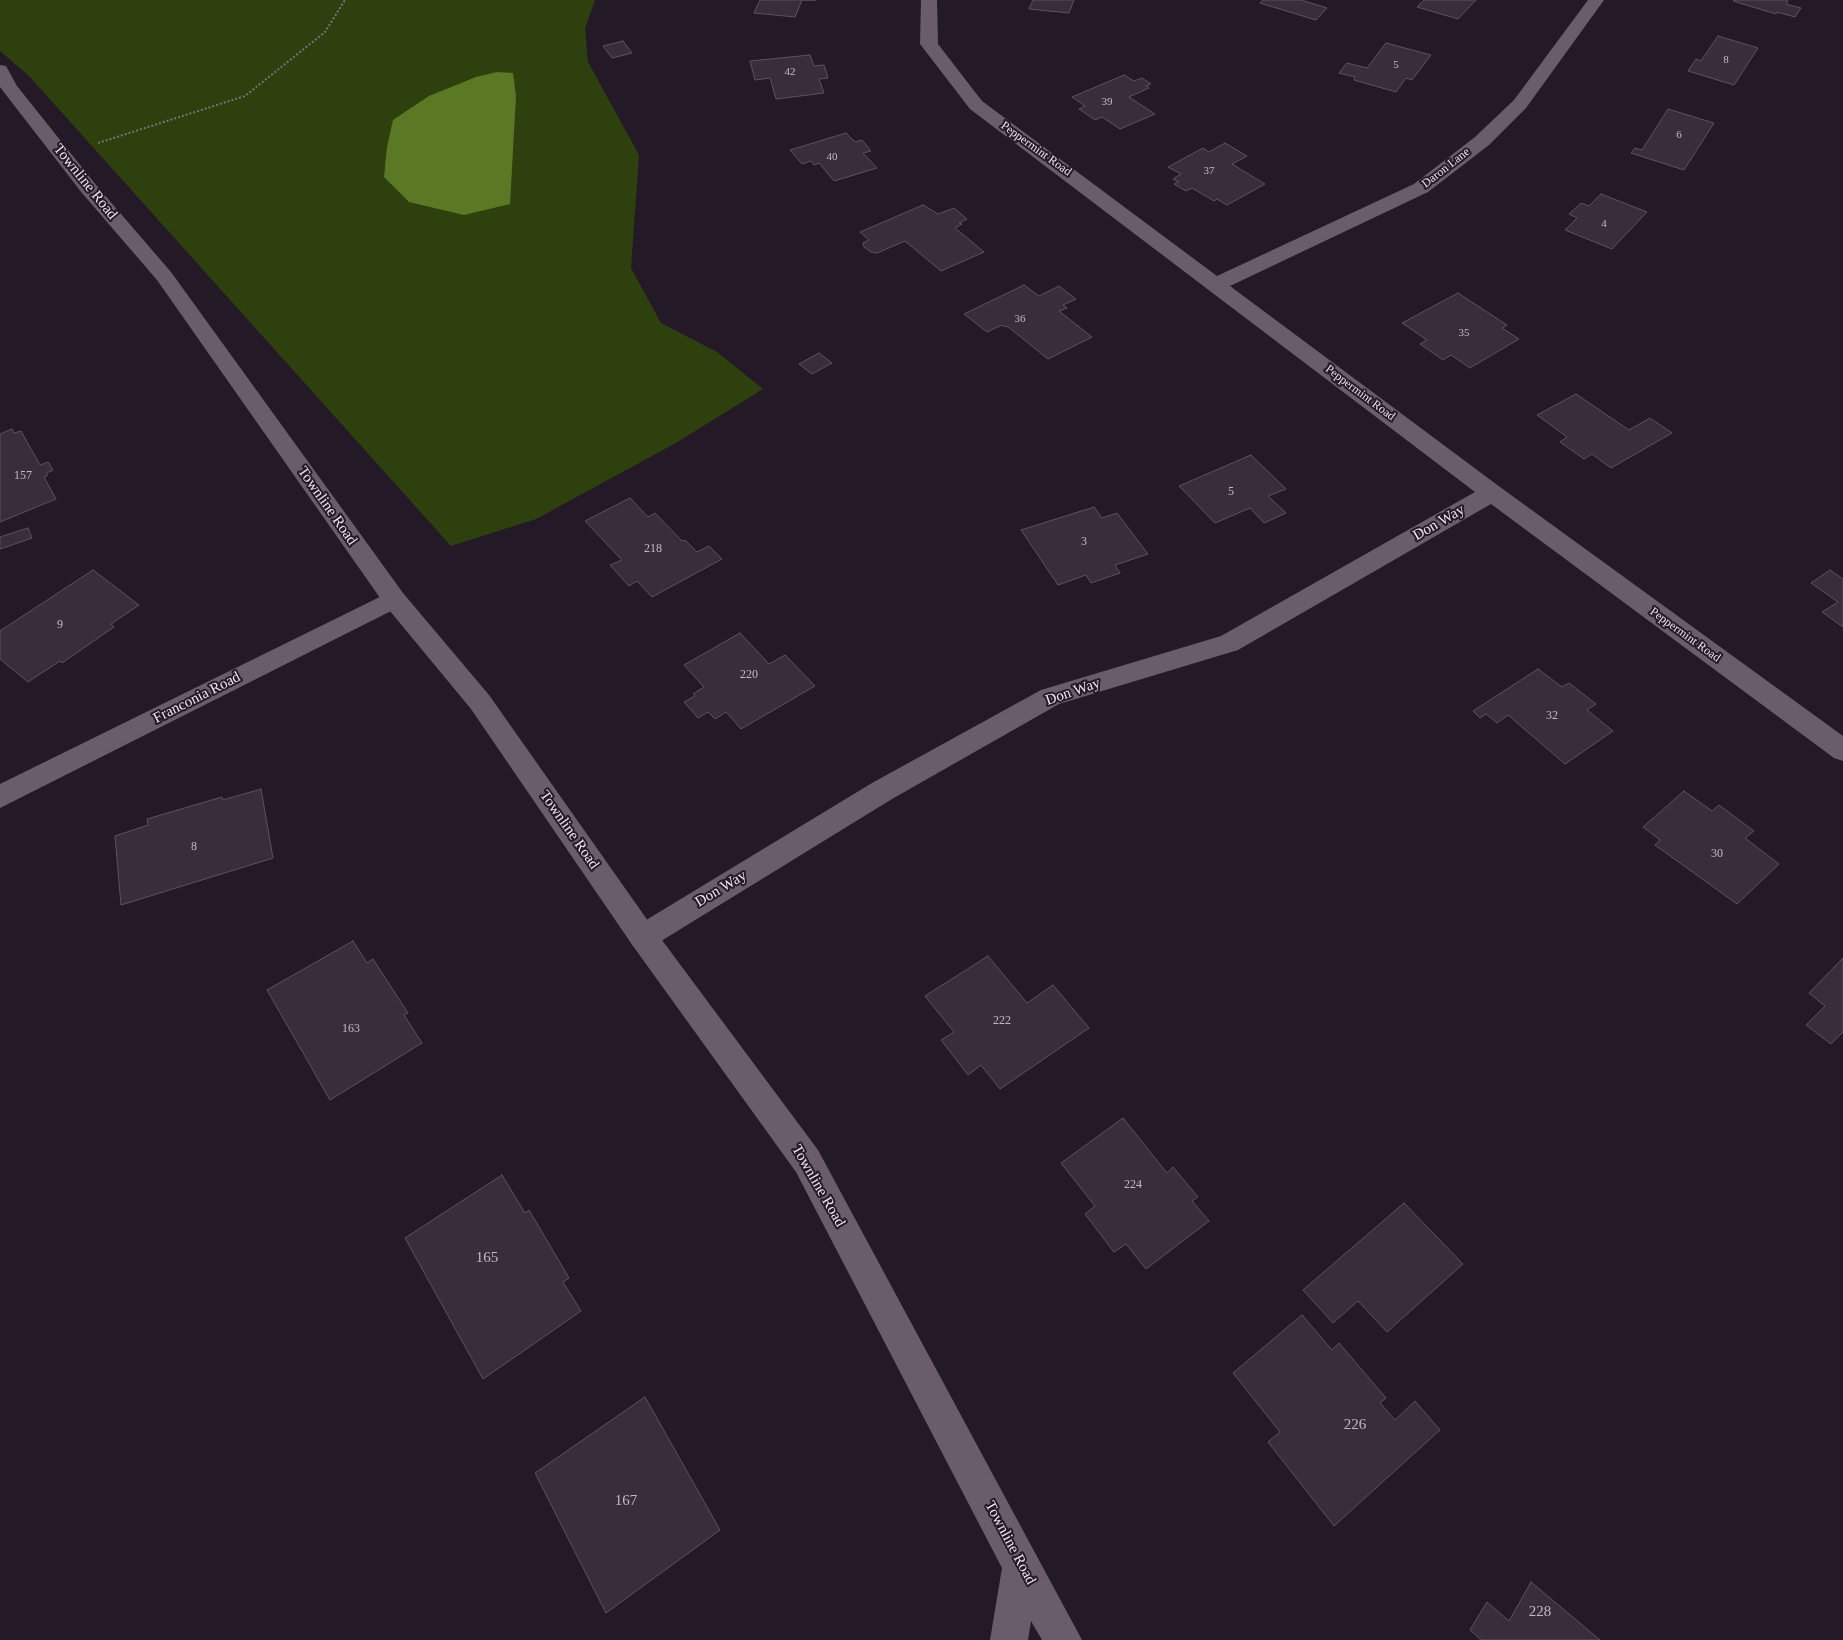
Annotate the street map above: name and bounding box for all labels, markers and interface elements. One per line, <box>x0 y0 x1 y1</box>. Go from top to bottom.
house number: 8 <box>1723 53 1729 67</box>
house number: 5 <box>1393 58 1399 72</box>
house number: 42 <box>784 65 796 79</box>
house number: 39 <box>1102 95 1112 109</box>
street label: Peppermint Road <box>998 119 1074 179</box>
house number: 6 <box>1676 128 1682 142</box>
street label: Townline Road <box>49 141 121 223</box>
street label: Daron Lane <box>1419 145 1473 191</box>
house number: 40 <box>826 150 838 164</box>
house number: 37 <box>1204 164 1214 178</box>
house number: 4 <box>1601 217 1607 231</box>
house number: 36 <box>1014 312 1026 326</box>
house number: 35 <box>1458 326 1470 340</box>
street label: Peppermint Road <box>1322 362 1398 424</box>
street label: Townline Road <box>293 463 361 549</box>
house number: 157 <box>14 469 32 483</box>
house number: 5 <box>1228 485 1234 499</box>
street label: Don Way <box>1410 501 1468 545</box>
house number: 3 <box>1081 535 1087 549</box>
house number: 218 <box>644 542 662 556</box>
street label: Peppermint Road <box>1647 605 1723 665</box>
house number: 9 <box>57 618 63 632</box>
street label: Franconia Road <box>150 668 244 728</box>
house number: 220 <box>740 668 758 682</box>
street label: Don Way <box>1043 674 1103 710</box>
house number: 32 <box>1546 709 1558 723</box>
street label: Townline Road <box>535 787 603 873</box>
house number: 8 <box>191 840 197 854</box>
house number: 30 <box>1711 847 1723 861</box>
street label: Don Way <box>692 867 750 911</box>
house number: 222 <box>993 1014 1011 1028</box>
house number: 163 <box>342 1022 360 1036</box>
street label: Townline Road <box>787 1142 849 1230</box>
house number: 224 <box>1124 1178 1142 1192</box>
house number: 165 <box>476 1249 498 1267</box>
house number: 226 <box>1344 1416 1366 1434</box>
house number: 167 <box>615 1492 637 1510</box>
street label: Townline Road <box>980 1498 1040 1588</box>
house number: 228 <box>1529 1603 1551 1621</box>

